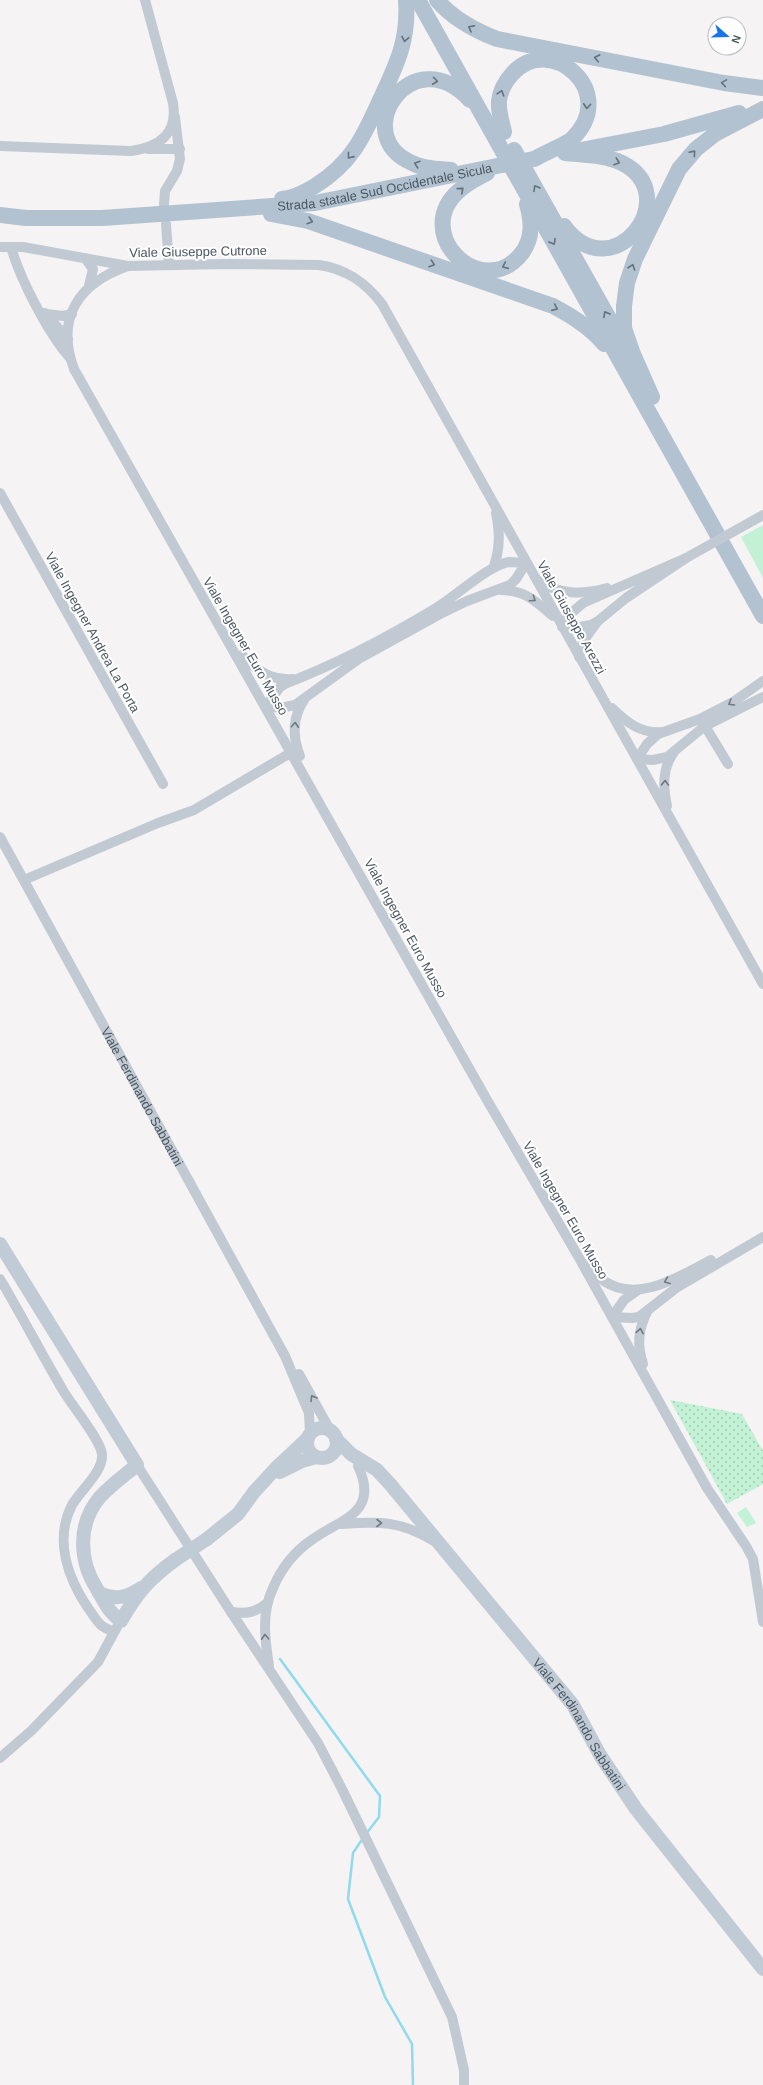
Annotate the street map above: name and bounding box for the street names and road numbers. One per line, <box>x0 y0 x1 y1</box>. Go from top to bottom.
street label: Strada statale Sud Occidentale Sicula <box>277 160 494 214</box>
street label: Viale Giuseppe Cutrone <box>129 243 267 260</box>
street label: Viale Ingegner Andrea La Porta <box>42 549 143 716</box>
street label: Viale Giuseppe Arezzi <box>534 558 609 676</box>
street label: Viale Ingegner Euro Musso <box>200 575 291 718</box>
street label: Viale Ingegner Euro Musso <box>361 856 450 1000</box>
street label: Viale Ferdinando Sabbatini <box>98 1025 186 1169</box>
street label: Viale Ingegner Euro Musso <box>520 1139 611 1282</box>
street label: Viale Ferdinando Sabbatini <box>529 1655 628 1793</box>

